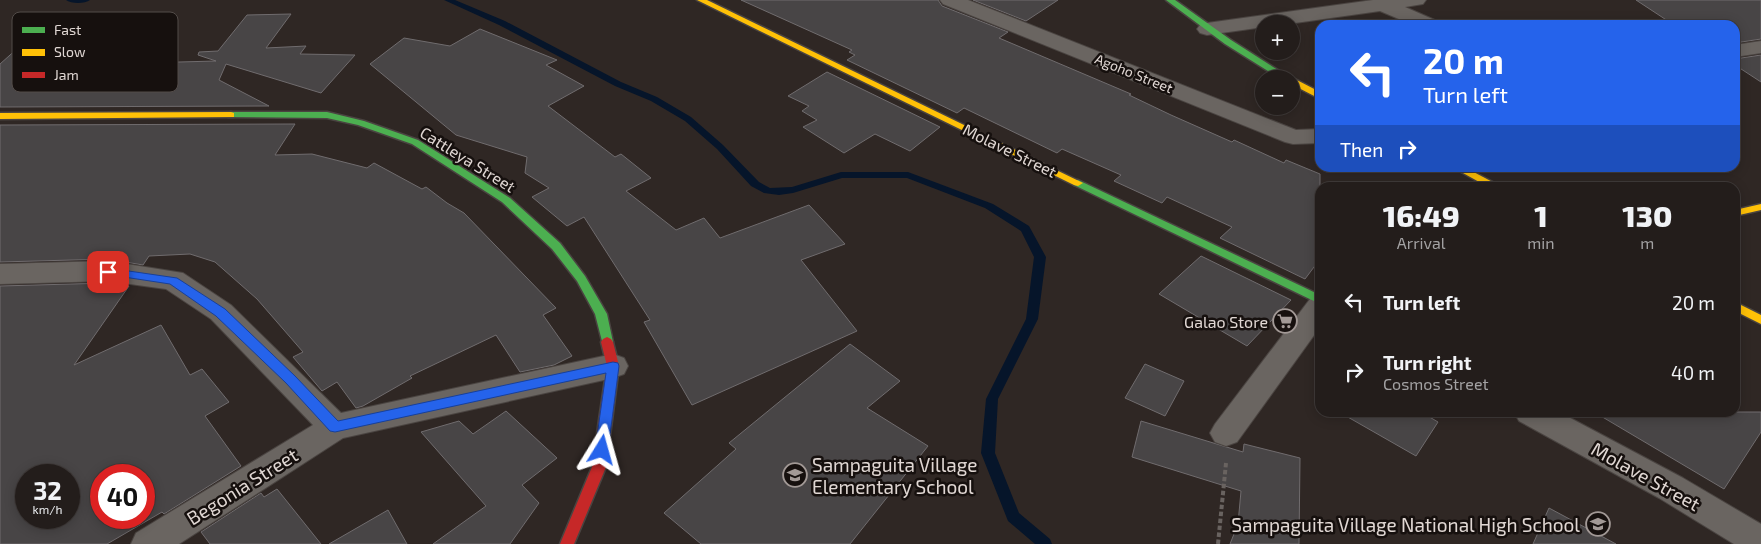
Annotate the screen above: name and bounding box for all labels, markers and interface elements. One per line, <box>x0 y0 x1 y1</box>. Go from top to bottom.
legend <box>12 12 178 92</box>
map controls <box>1255 15 1300 115</box>
button: + <box>1255 15 1300 60</box>
text: Fast <box>54 21 81 38</box>
text: 20 m <box>1423 39 1504 81</box>
icon: left <box>1340 40 1405 105</box>
text: Slow <box>54 43 86 60</box>
street label: Agoho Street <box>1093 50 1175 96</box>
text: Jam <box>54 66 79 83</box>
button: − <box>1255 70 1300 115</box>
text: Turn left <box>1423 81 1508 107</box>
street label: Molave Street <box>960 119 1060 181</box>
street label: Cattleya Street <box>417 122 519 196</box>
icon: right <box>1393 135 1421 163</box>
text: Then <box>1340 138 1383 161</box>
text: 16:49 <box>1383 197 1460 233</box>
text: 1 <box>1534 197 1548 233</box>
text: 130 <box>1622 197 1672 233</box>
text: Arrival <box>1397 233 1446 252</box>
text: min <box>1527 233 1555 252</box>
text: m <box>1640 233 1654 252</box>
pin <box>87 251 129 293</box>
icon: arrive <box>94 258 122 286</box>
icon: left <box>1340 288 1368 316</box>
text: Turn left <box>1383 291 1460 314</box>
text: 20 m <box>1672 291 1715 314</box>
supermarket icon: Galao Store <box>1272 308 1298 334</box>
place label: Galao Store <box>1184 312 1268 331</box>
text: Turn right <box>1383 351 1471 374</box>
icon: right <box>1340 358 1368 386</box>
text: 40 m <box>1671 361 1715 384</box>
text: Cosmos Street <box>1383 374 1489 393</box>
position arrow <box>575 423 627 475</box>
street label: Molave Street <box>1588 437 1704 515</box>
street label: Begonia Street <box>182 443 302 529</box>
place label: Sampaguita Village Elementary School <box>812 453 978 498</box>
school or university icon: Sampaguita Village Elementary School <box>782 462 808 488</box>
speed limit sign: 40 <box>90 464 155 529</box>
text: 32 <box>33 475 62 505</box>
text: km/h <box>33 502 62 516</box>
school or university icon: Sampaguita Village National High School <box>1585 511 1611 537</box>
place label: Sampaguita Village National High School <box>1231 513 1580 536</box>

